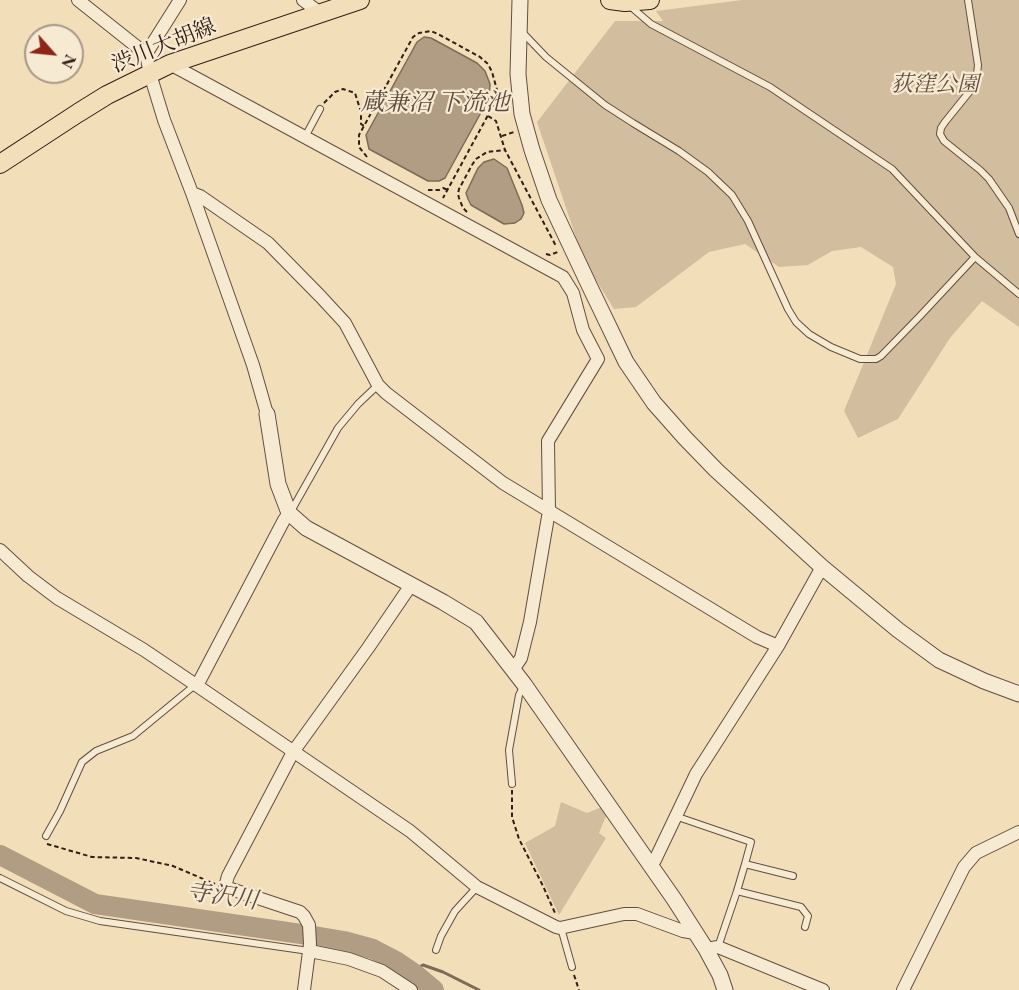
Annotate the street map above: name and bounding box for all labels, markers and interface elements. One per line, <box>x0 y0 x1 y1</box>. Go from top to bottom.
street label: 渋川大胡線 <box>108 13 220 79</box>
north arrow <box>24 24 84 84</box>
text: N <box>56 51 81 72</box>
park label: 荻窪公園 <box>891 72 979 98</box>
water label: 蔵兼沼 下流池 <box>361 89 509 117</box>
water label: 寺沢川 <box>184 878 260 916</box>

